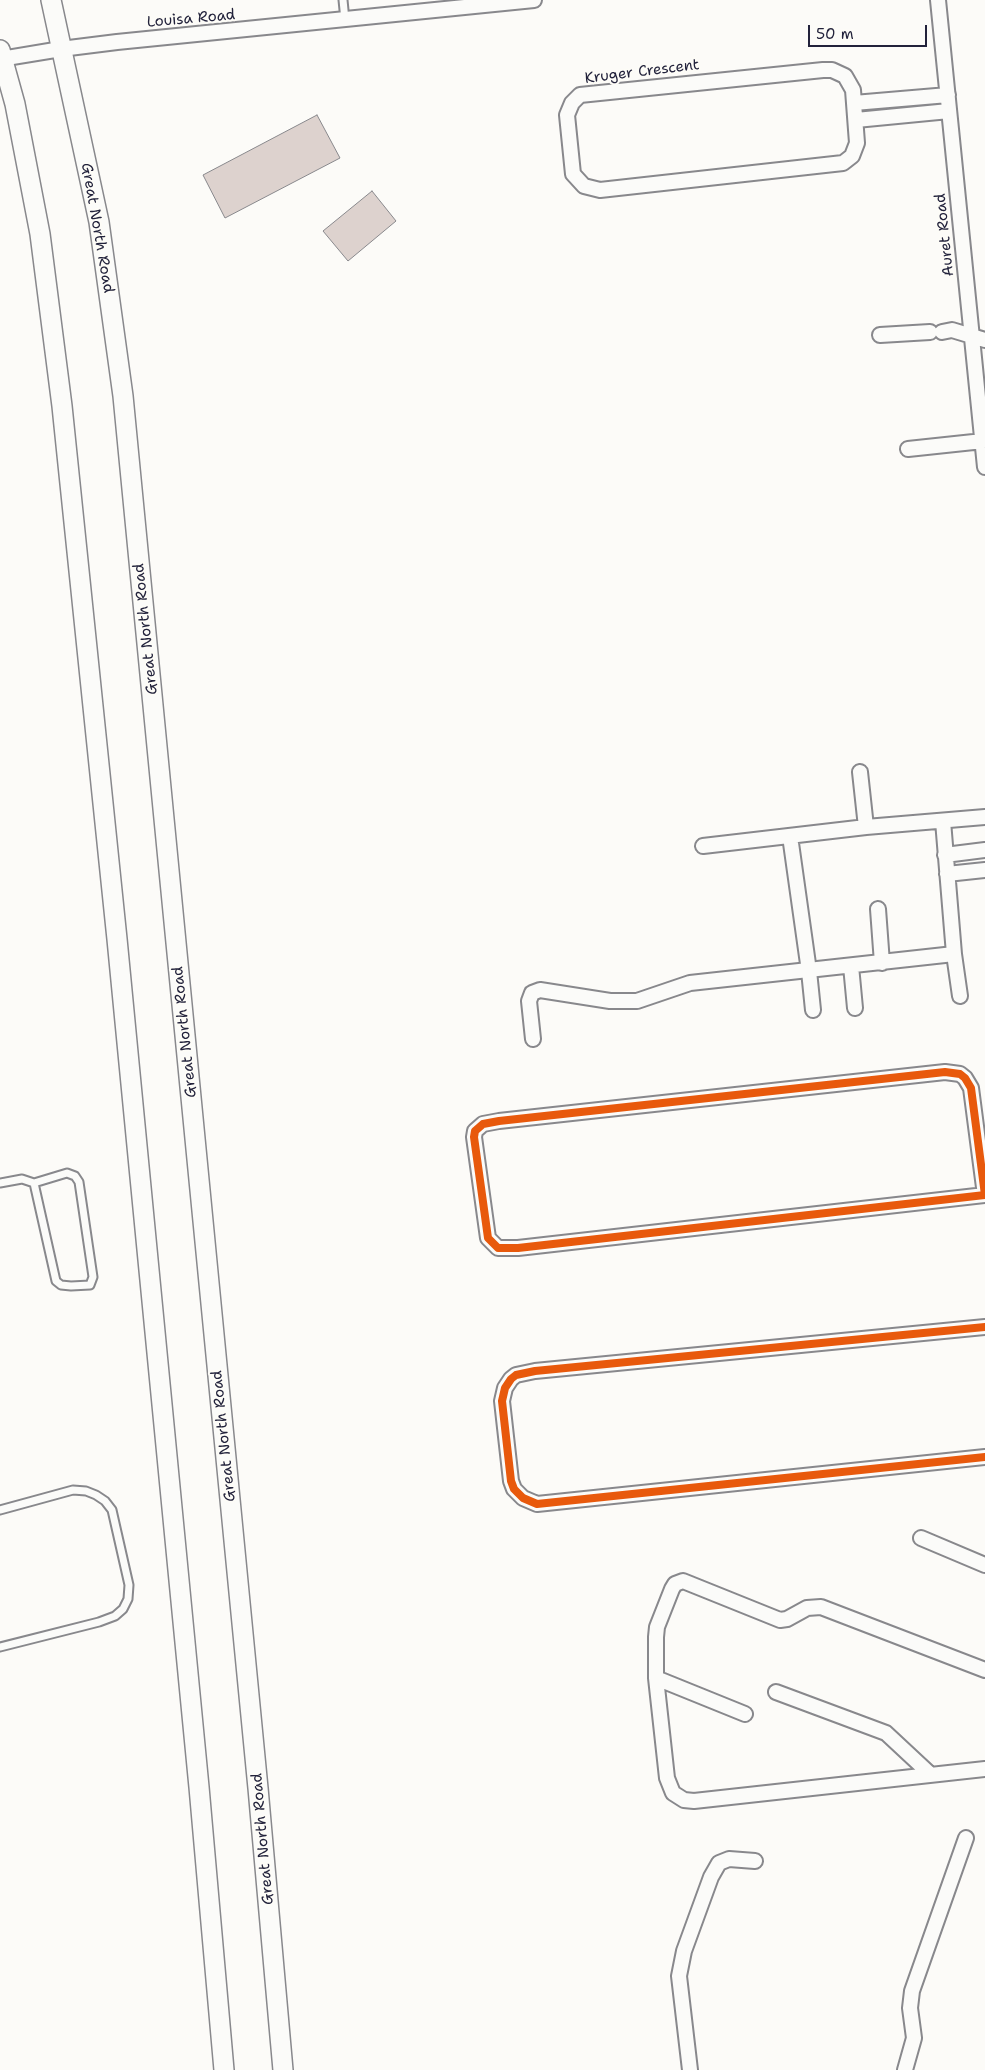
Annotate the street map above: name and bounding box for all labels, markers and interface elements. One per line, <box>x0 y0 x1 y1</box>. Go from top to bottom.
street label: Louisa Road <box>146 6 236 32</box>
scale bar <box>810 15 929 47</box>
text: 50 m <box>816 24 854 44</box>
street label: Kruger Crescent <box>584 56 700 88</box>
street label: Great North Road <box>77 161 117 295</box>
street label: Auret Road <box>932 193 958 277</box>
street label: Great North Road <box>130 562 162 696</box>
street label: Great North Road <box>169 965 201 1099</box>
street label: Great North Road <box>208 1369 240 1503</box>
street label: Great North Road <box>248 1772 278 1906</box>

